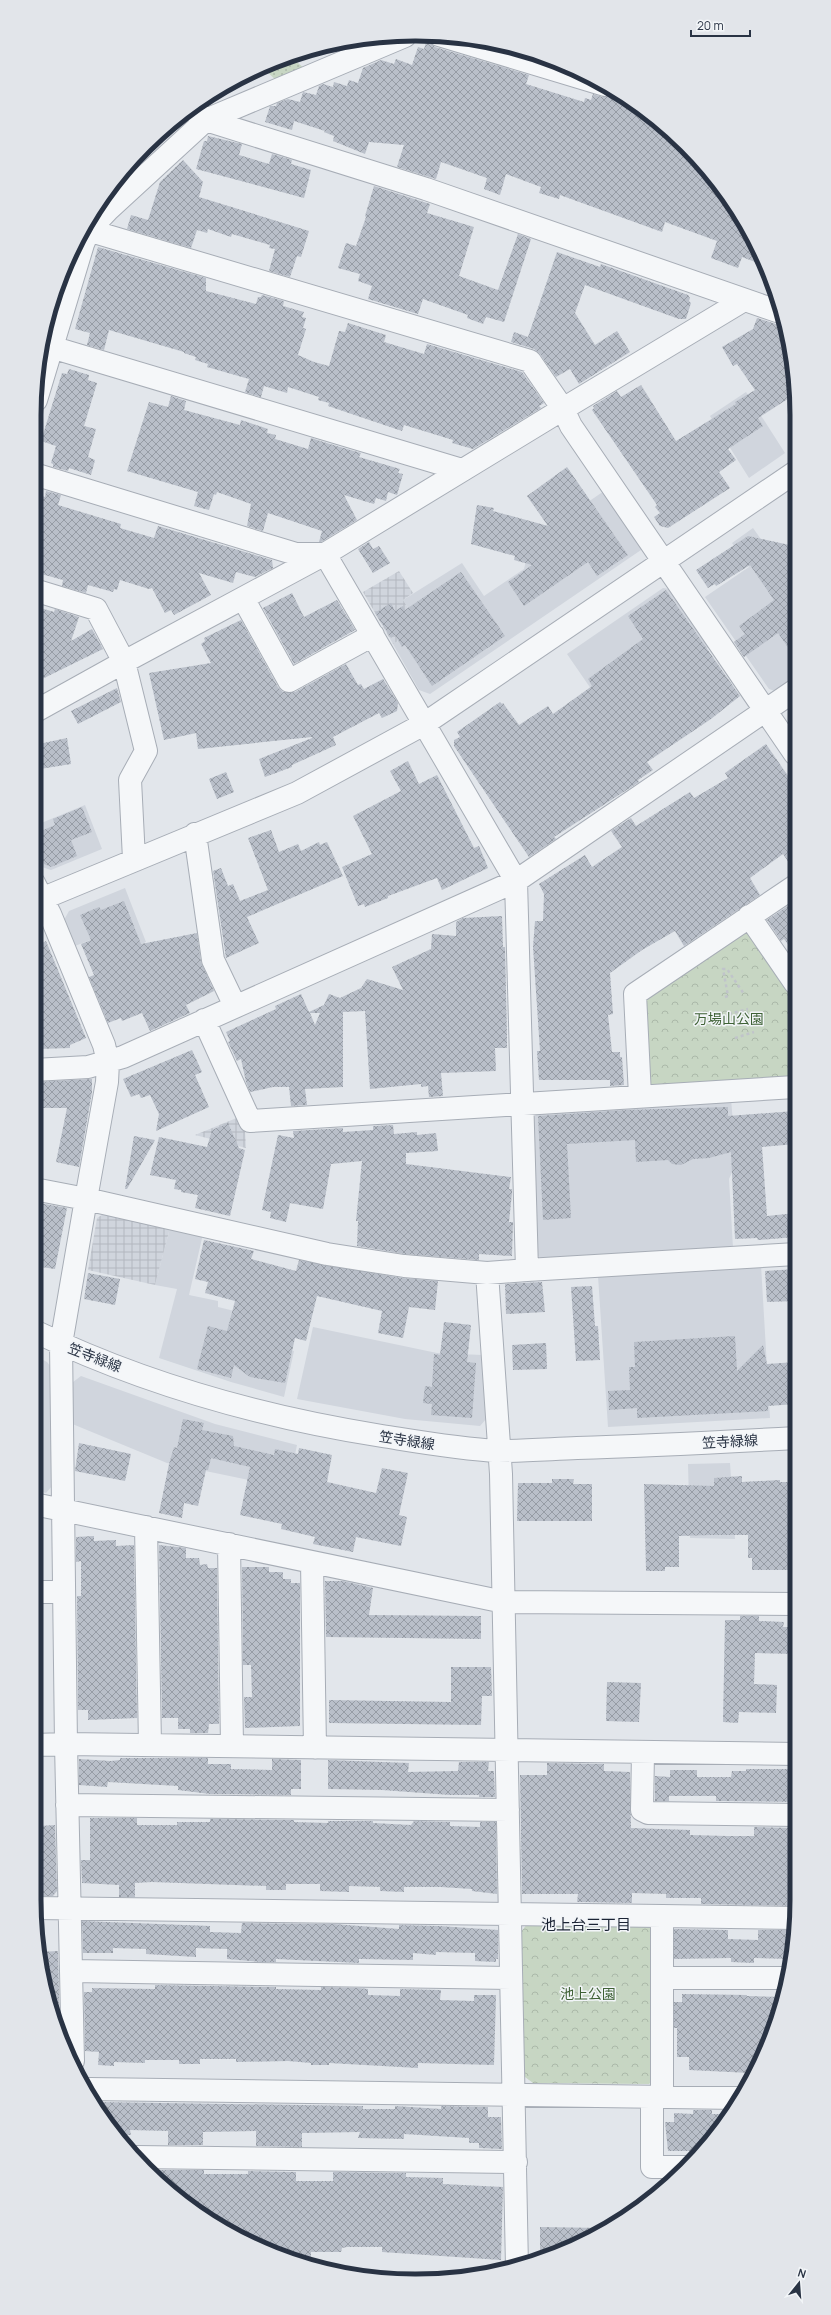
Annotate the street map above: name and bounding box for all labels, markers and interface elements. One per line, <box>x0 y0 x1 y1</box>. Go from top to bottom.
scale bar <box>691 12 750 38</box>
text: 20 m <box>697 17 724 34</box>
park label: 万場山公園 <box>694 1009 764 1028</box>
street label: 笠寺緑線 <box>65 1338 125 1376</box>
street label: 笠寺緑線 <box>378 1426 436 1454</box>
street label: 笠寺緑線 <box>702 1430 758 1452</box>
district label: 池上台三丁目 <box>541 1914 631 1935</box>
park label: 池上公園 <box>560 1984 616 2003</box>
north arrow <box>779 2263 819 2303</box>
text: N <box>796 2265 808 2281</box>

